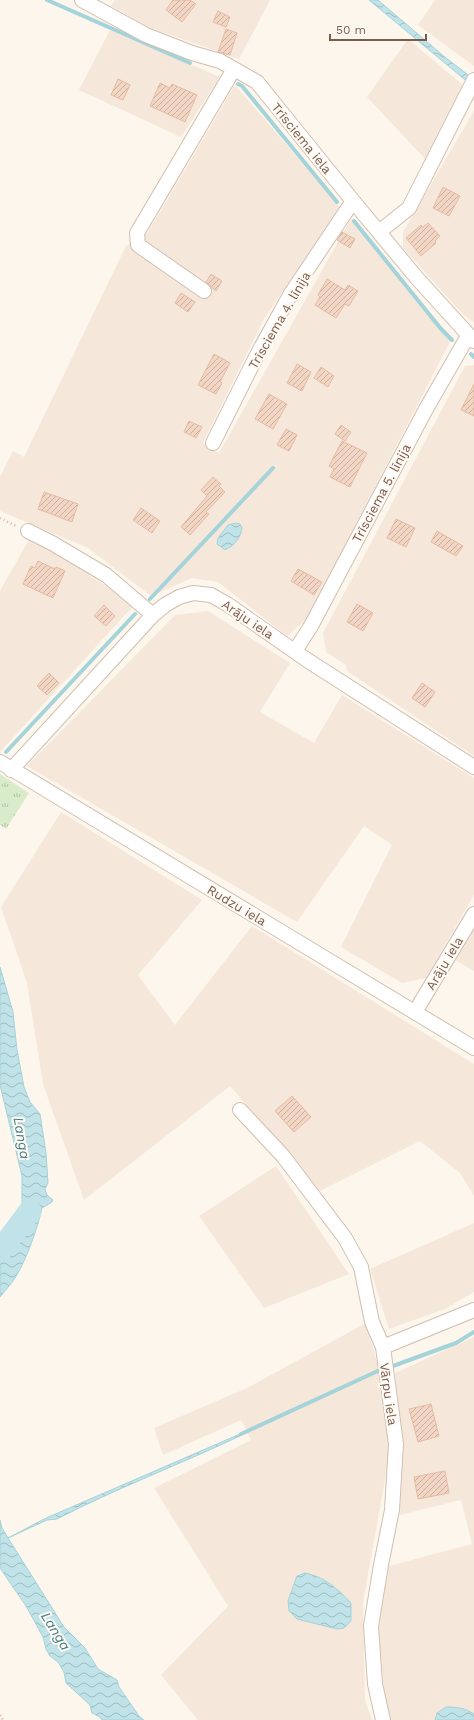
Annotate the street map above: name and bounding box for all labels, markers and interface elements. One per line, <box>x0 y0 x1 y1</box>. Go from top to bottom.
scale bar <box>330 16 426 42</box>
text: 50 m <box>336 23 366 37</box>
street label: Trīsciema iela <box>268 100 335 177</box>
street label: Trīsciema 4. līnija <box>245 268 314 372</box>
street label: Trīsciema 5. līnija <box>349 441 414 545</box>
street label: Arāju iela <box>219 597 277 643</box>
street label: Rudzu iela <box>204 882 270 929</box>
street label: Arāju iela <box>423 933 466 993</box>
water label: Langa <box>10 1116 34 1161</box>
street label: Vārpu iela <box>377 1362 400 1427</box>
water label: Langa <box>38 1609 74 1653</box>

